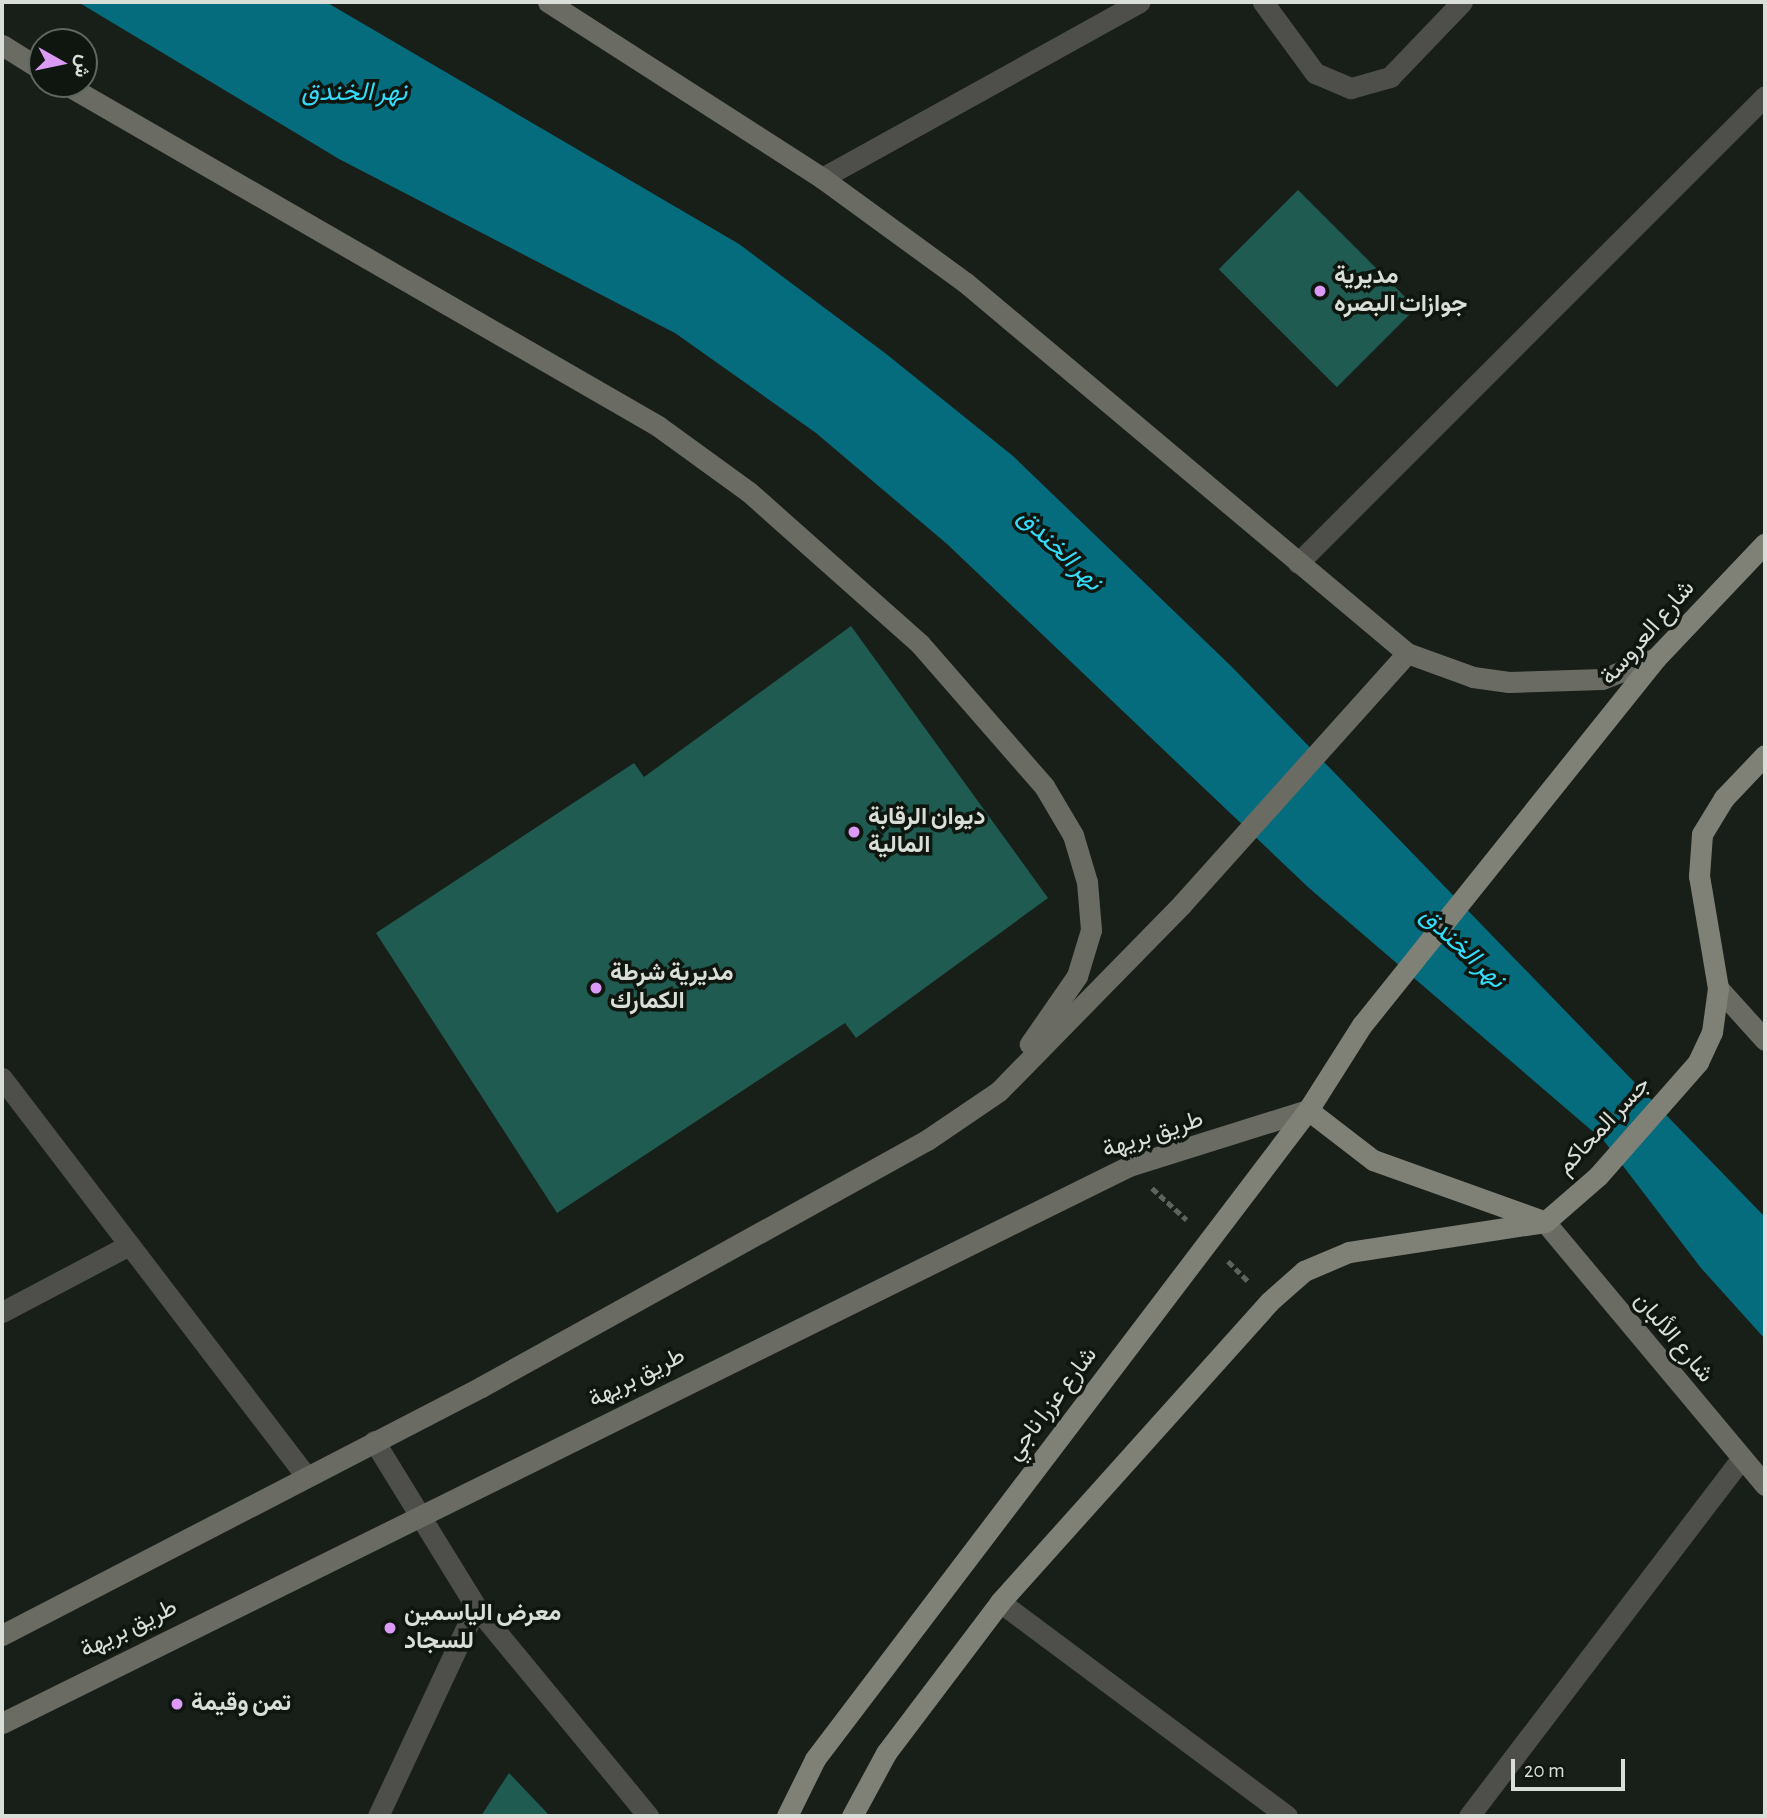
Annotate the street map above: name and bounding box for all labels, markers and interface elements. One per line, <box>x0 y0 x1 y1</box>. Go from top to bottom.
north arrow <box>28 28 98 98</box>
text: ش <box>71 53 93 79</box>
water label: نهر الخندق <box>301 77 407 109</box>
place label: مديرية جوازات البصره <box>1334 263 1467 319</box>
marker: مديرية جوازات البصره <box>1312 283 1328 299</box>
water label: نهر الخندق <box>1010 502 1108 598</box>
street label: شارع العروسة <box>1595 575 1701 691</box>
place label: ديوان الرقابة المالية <box>868 804 986 860</box>
marker: ديوان الرقابة المالية <box>846 824 862 840</box>
water label: نهر الخندق <box>1413 900 1511 996</box>
place label: مديرية شرطة الكمارك <box>610 960 734 1016</box>
marker: مديرية شرطة الكمارك <box>588 980 604 996</box>
street label: جسر المحاكم <box>1551 1071 1657 1181</box>
street label: طريق بريهة <box>1099 1105 1207 1165</box>
street label: شارع الألبان <box>1627 1287 1719 1389</box>
street label: طريق بريهة <box>584 1341 690 1415</box>
street label: شارع عزرا ناجي <box>1000 1342 1104 1466</box>
street label: طريق بريهة <box>76 1593 182 1665</box>
place label: معرض الياسمين للسجاد <box>404 1600 561 1656</box>
marker: معرض الياسمين للسجاد <box>382 1620 398 1636</box>
place label: تمن وقيمة <box>191 1690 291 1718</box>
marker: تمن وقيمة <box>169 1696 185 1712</box>
scale bar <box>1515 1744 1629 1788</box>
text: 20 m <box>1524 1760 1565 1781</box>

